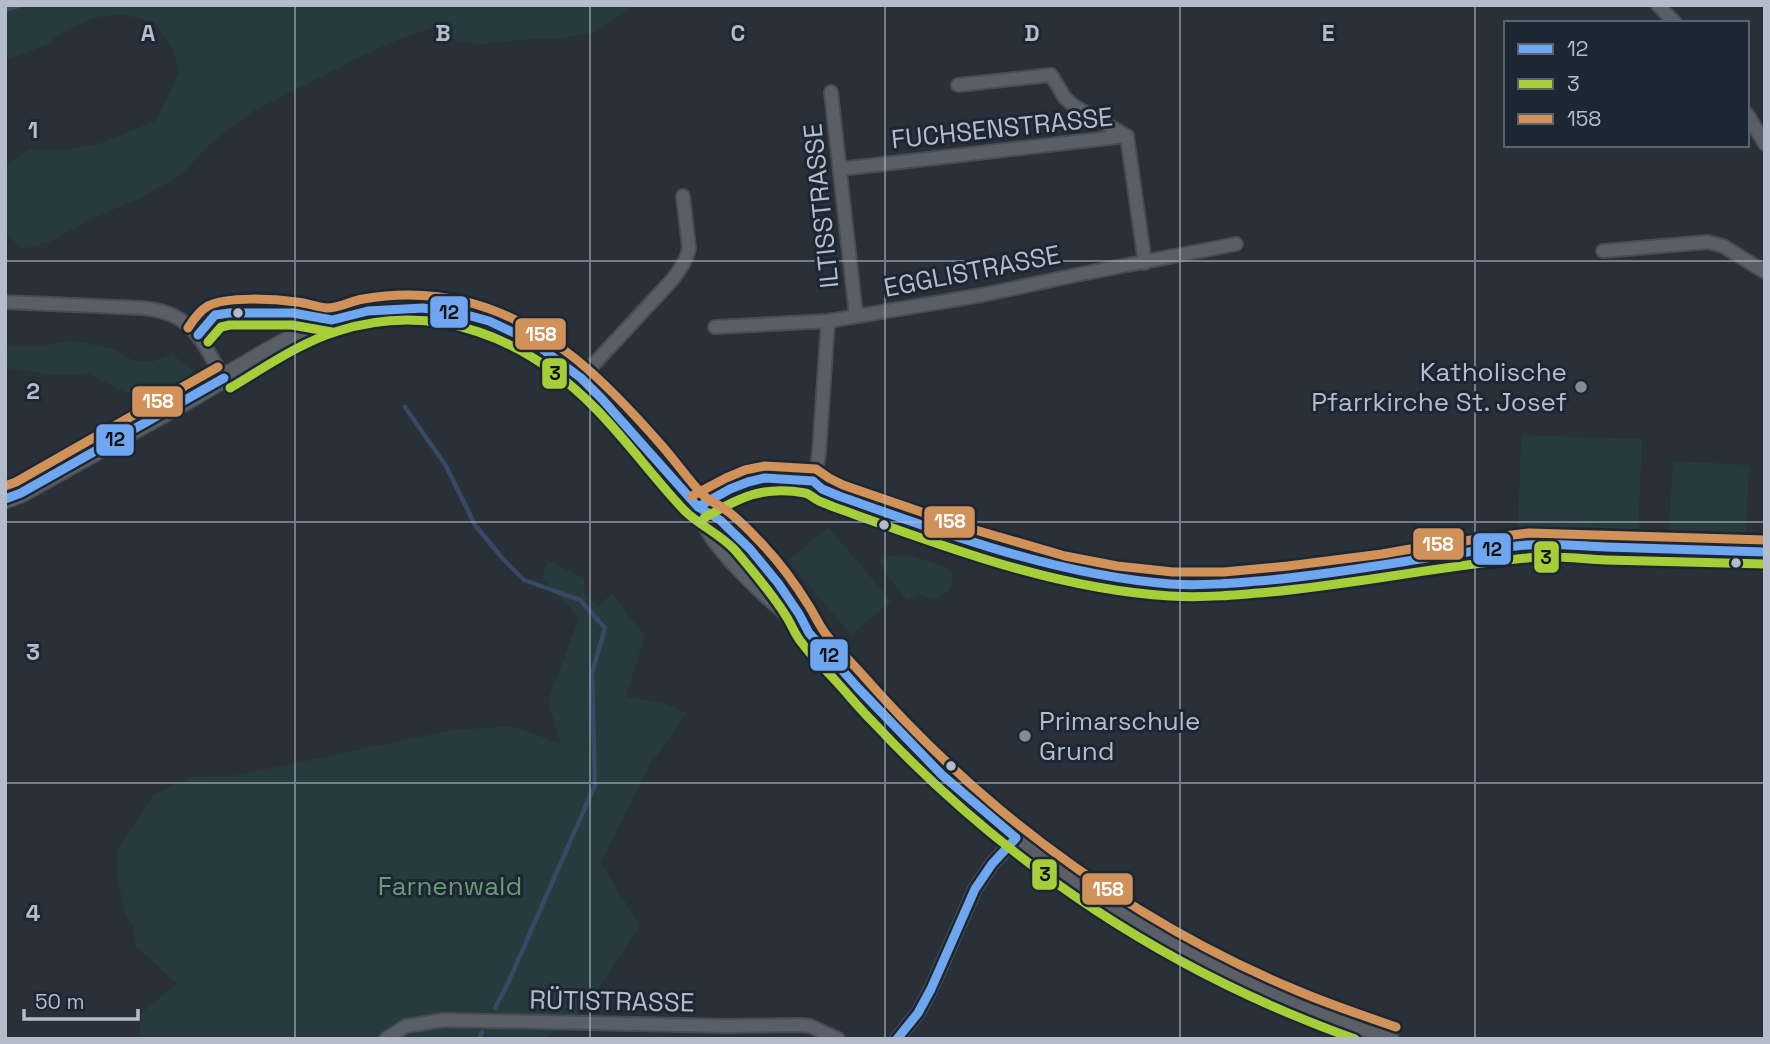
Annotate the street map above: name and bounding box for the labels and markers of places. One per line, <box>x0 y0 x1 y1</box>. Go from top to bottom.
unlabelled marker <box>231 306 245 320</box>
place label: Katholische Pfarrkirche St. Josef <box>1311 355 1567 419</box>
marker: Katholische Pfarrkirche St. Josef <box>1573 379 1589 395</box>
unlabelled marker <box>877 518 891 532</box>
unlabelled marker <box>1729 556 1743 570</box>
place label: Primarschule Grund <box>1039 704 1200 768</box>
marker: Primarschule Grund <box>1017 728 1033 744</box>
unlabelled marker <box>944 759 958 773</box>

